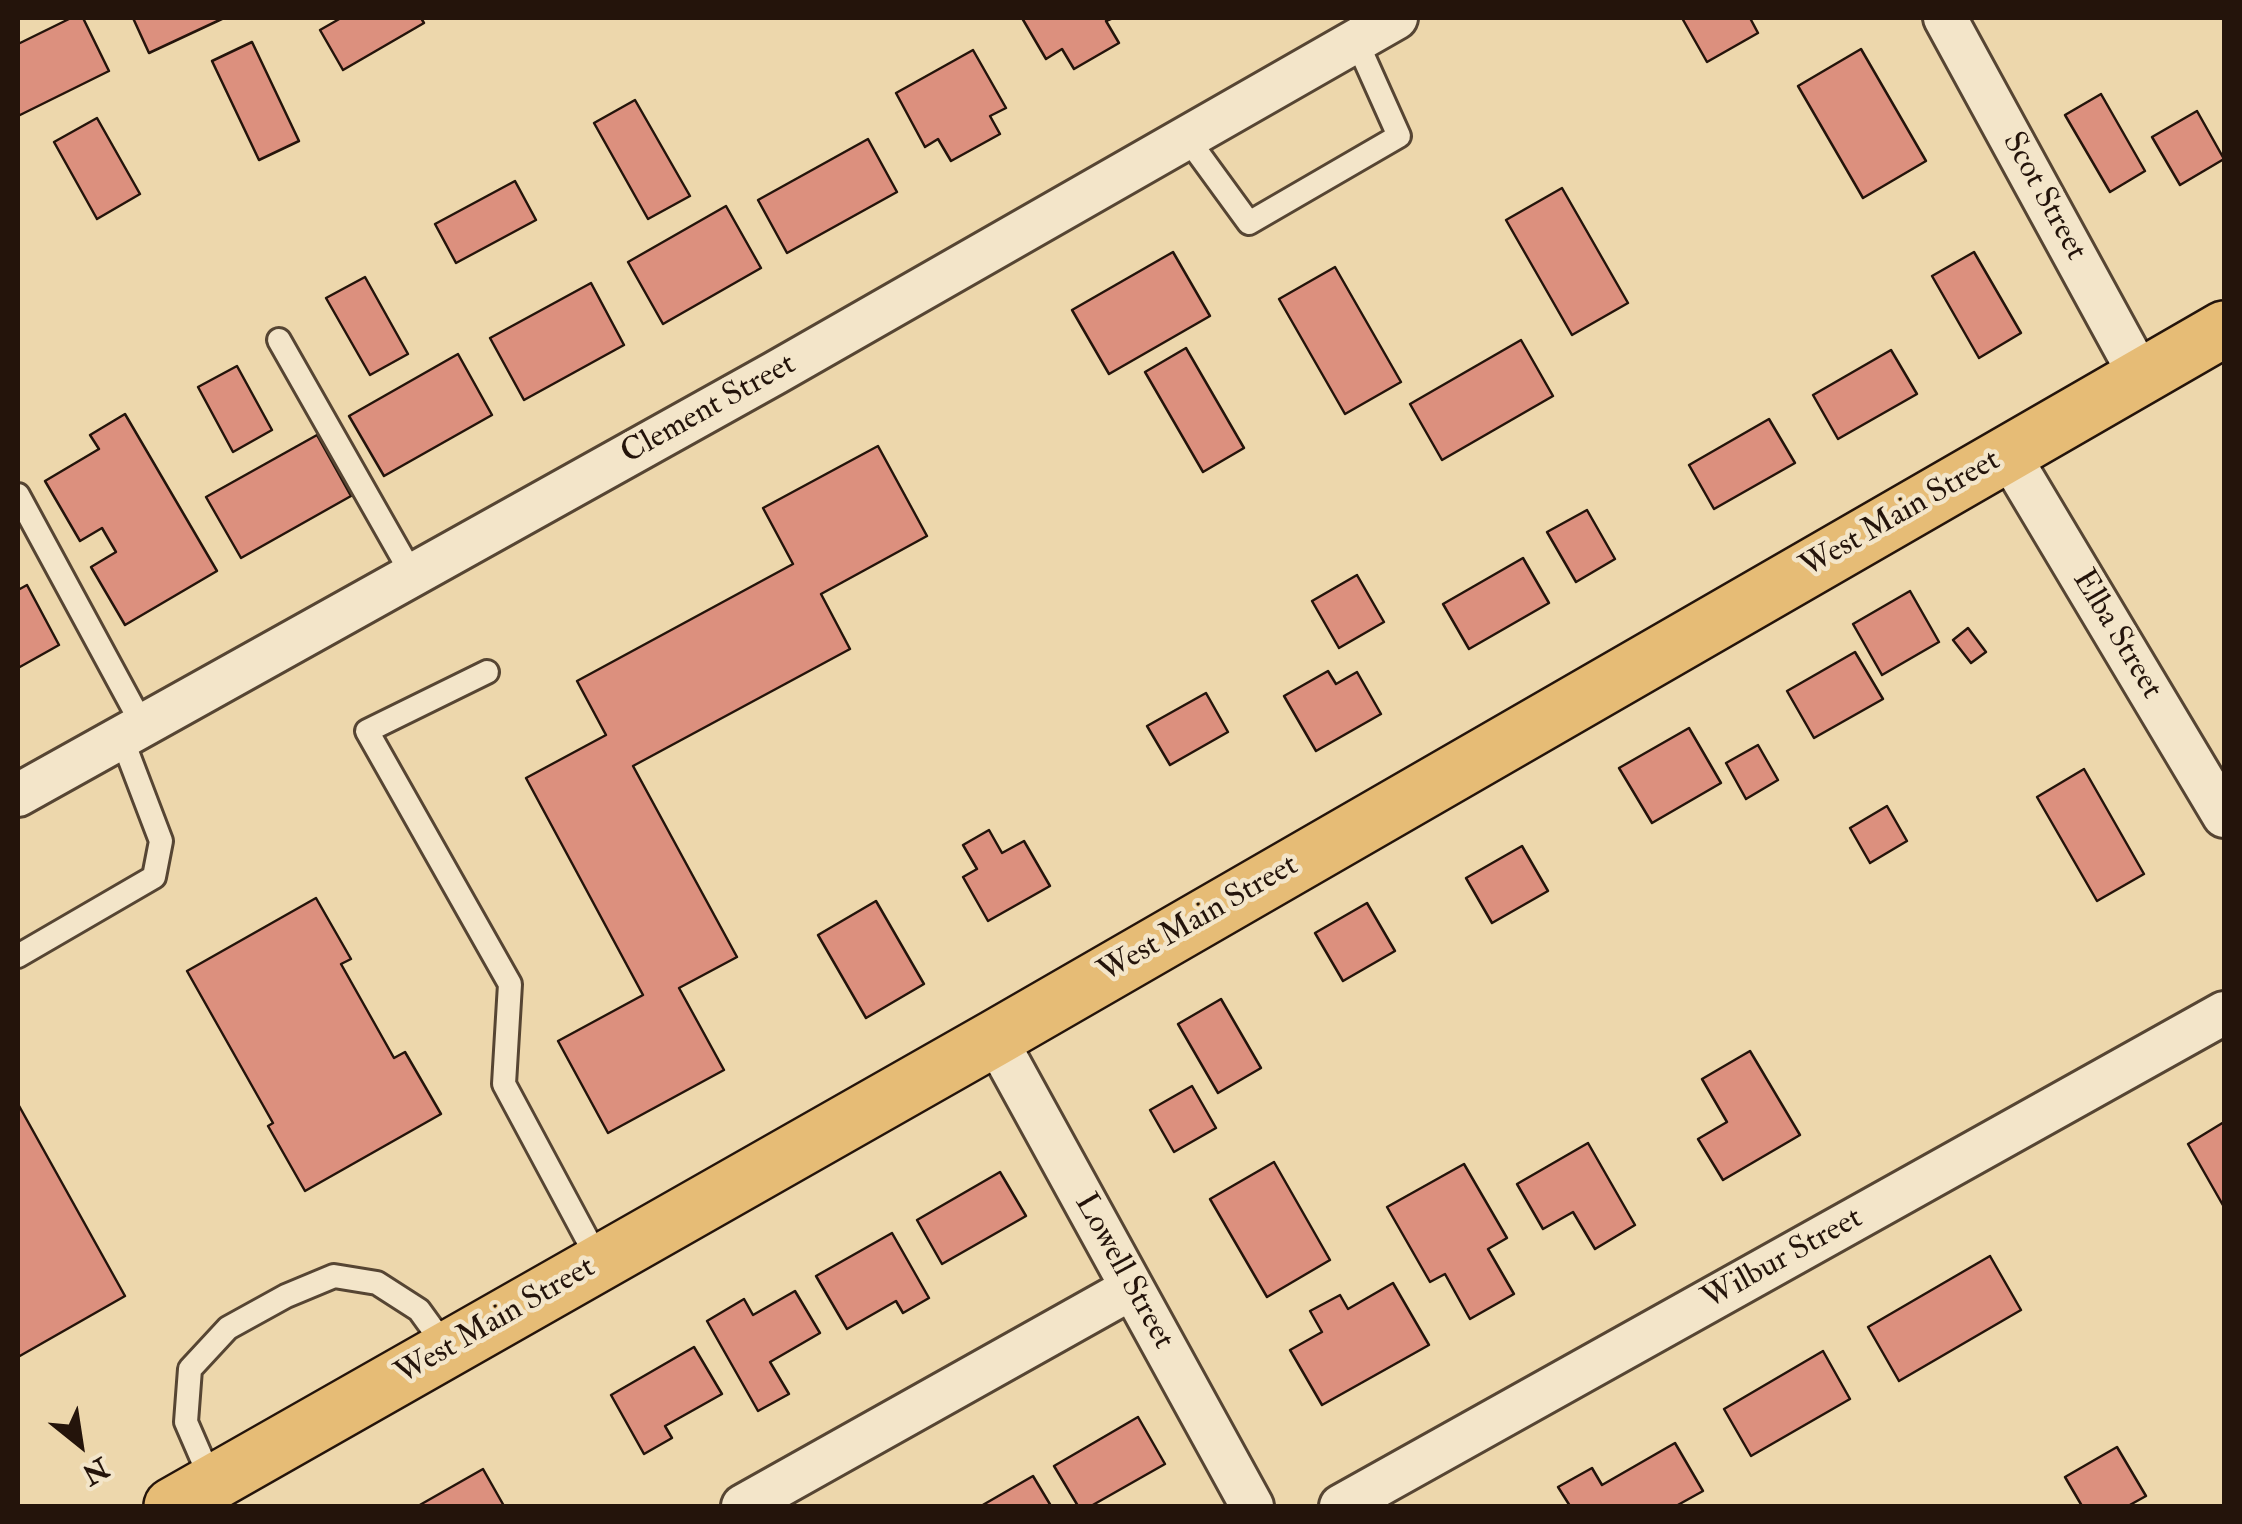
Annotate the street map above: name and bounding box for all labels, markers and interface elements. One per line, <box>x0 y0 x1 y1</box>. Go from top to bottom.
street label: Scot Street <box>1992 126 2094 268</box>
street label: Clement Street <box>615 346 803 474</box>
street label: West Main Street <box>1794 442 2008 588</box>
street label: Elba Street <box>2063 563 2169 707</box>
street label: West Main Street <box>1092 847 1306 993</box>
street label: Lowell Street <box>1065 1188 1181 1356</box>
street label: Wilbur Street <box>1696 1200 1870 1320</box>
street label: West Main Street <box>389 1249 603 1395</box>
north arrow <box>30 1394 130 1494</box>
text: N <box>76 1449 115 1492</box>

